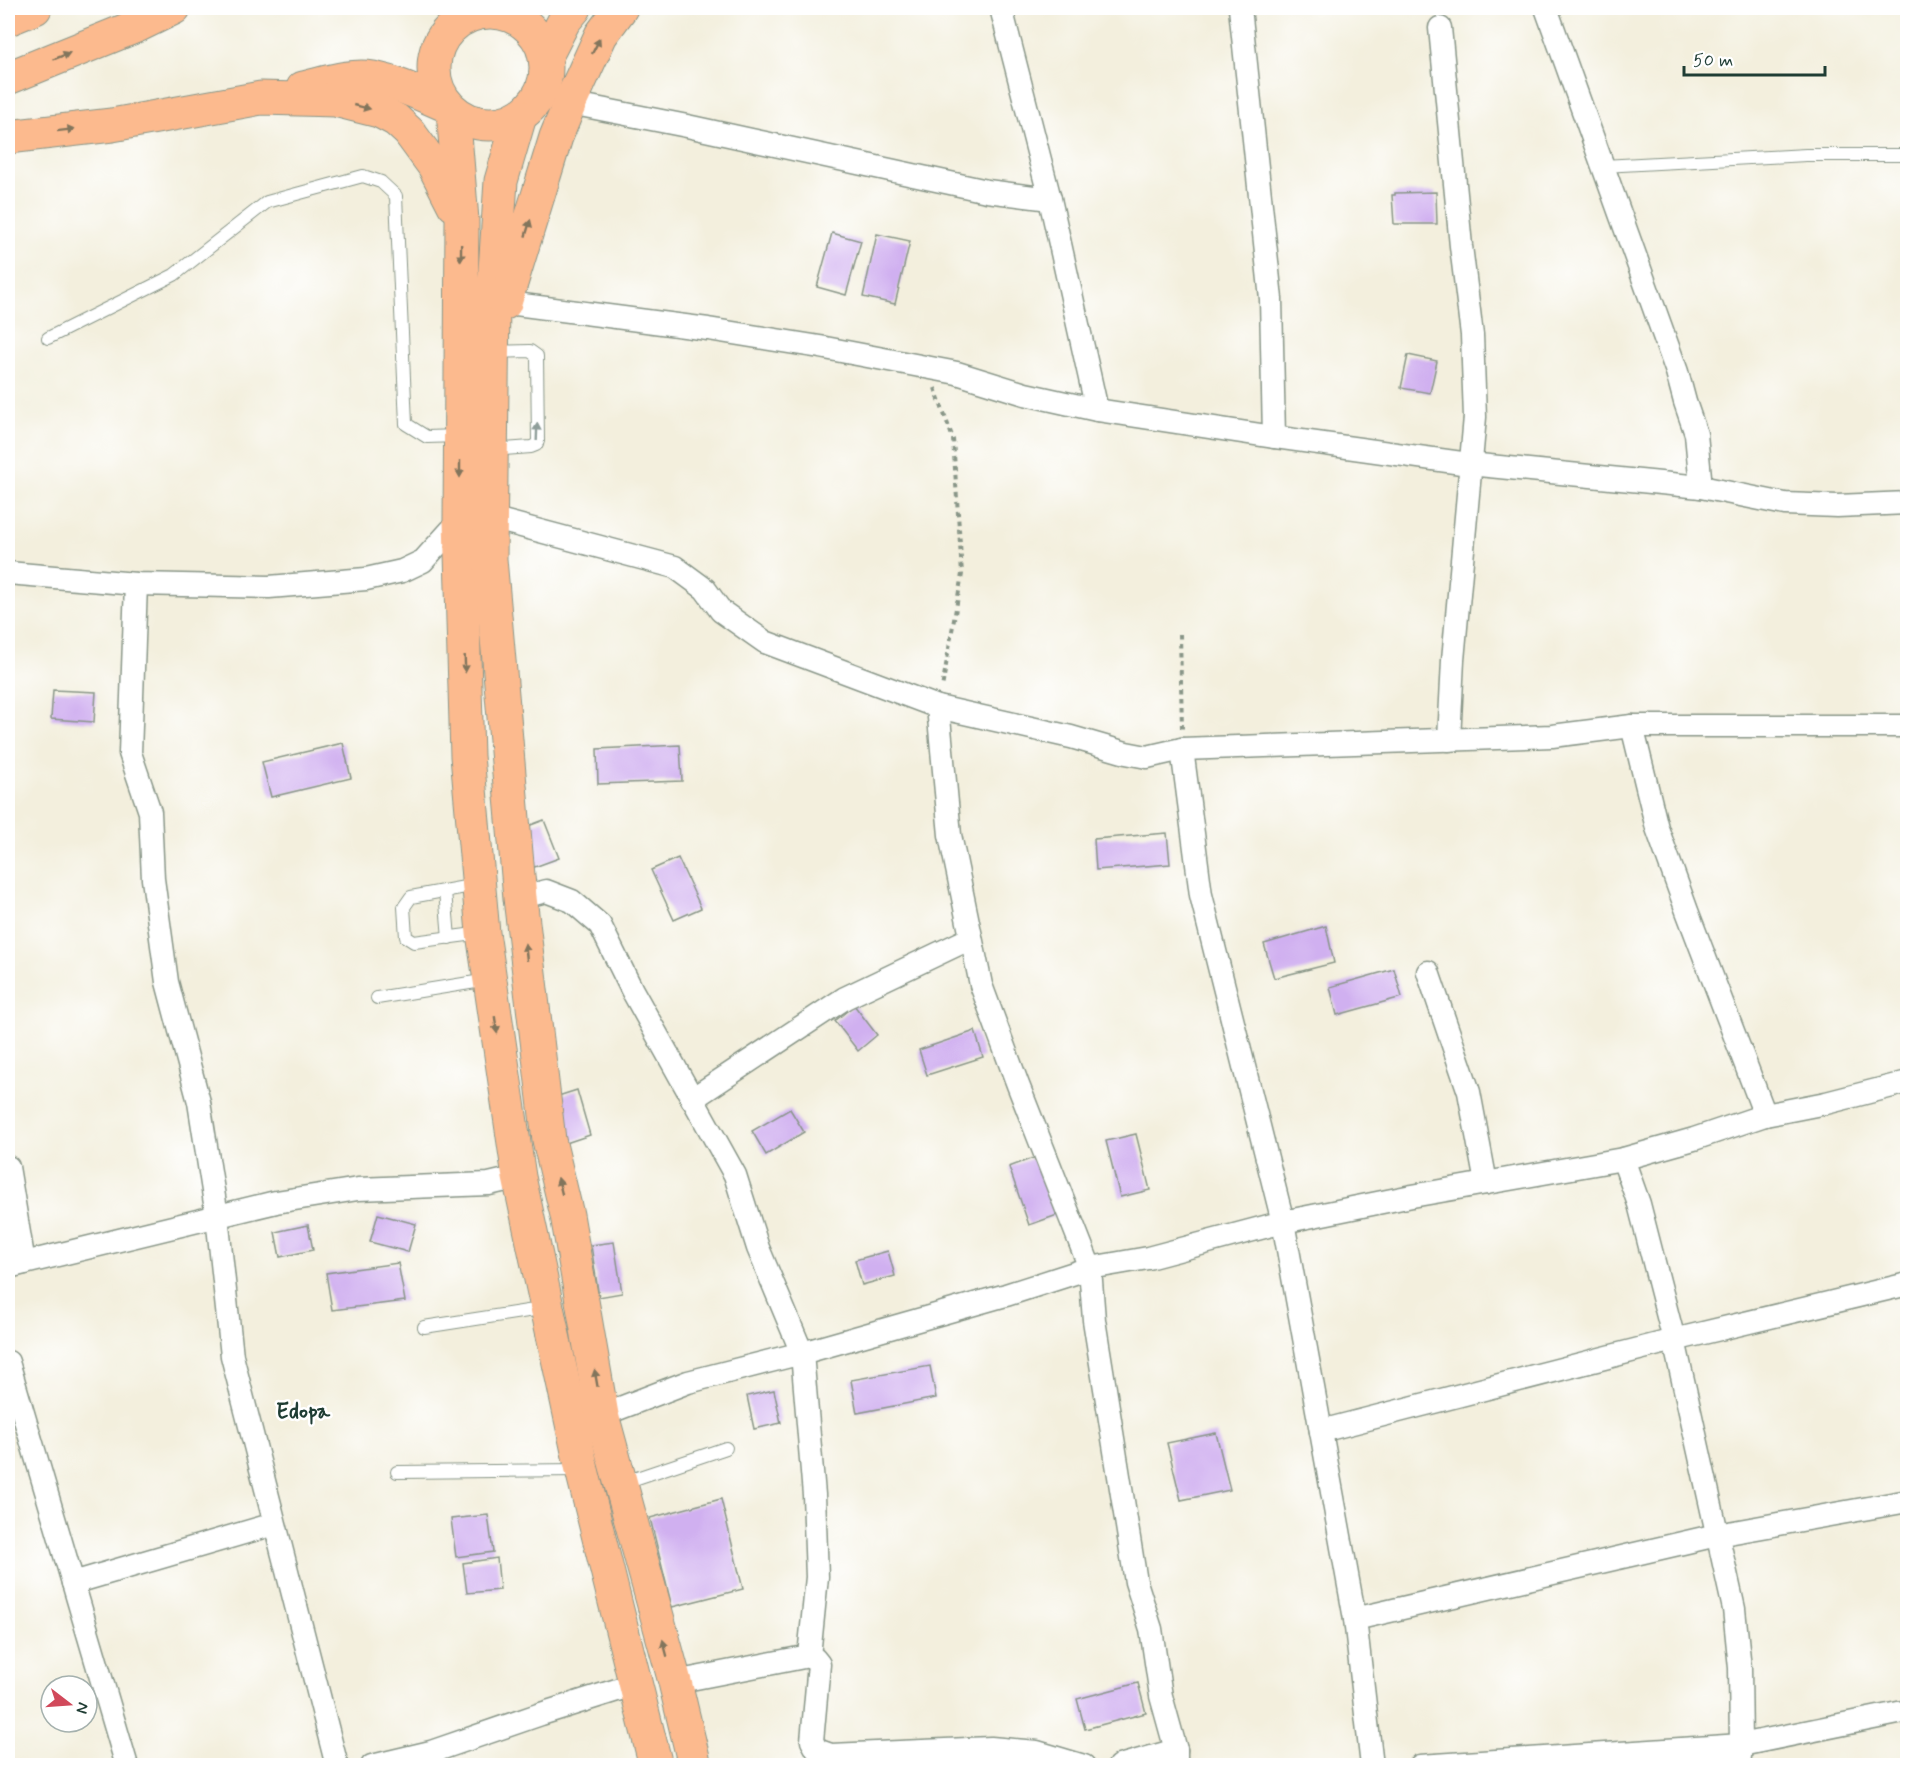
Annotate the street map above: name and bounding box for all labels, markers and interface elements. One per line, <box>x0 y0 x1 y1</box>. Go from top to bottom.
one-way arrow <box>590 37 600 55</box>
scale bar <box>1684 39 1825 77</box>
text: 50 m <box>1693 49 1733 73</box>
one-way arrow <box>53 51 71 60</box>
one-way arrow <box>353 102 371 112</box>
one-way arrow <box>56 126 75 135</box>
one-way arrow <box>524 219 533 237</box>
one-way arrow <box>456 243 466 262</box>
one-way arrow <box>533 423 542 442</box>
one-way arrow <box>455 459 465 478</box>
one-way arrow <box>460 654 469 673</box>
one-way arrow <box>522 942 531 961</box>
one-way arrow <box>492 1016 501 1035</box>
one-way arrow <box>555 1177 565 1195</box>
one-way arrow <box>591 1368 600 1387</box>
district label: Edopa <box>276 1398 331 1426</box>
one-way arrow <box>660 1639 670 1657</box>
north arrow <box>39 1674 99 1734</box>
text: N <box>70 1700 94 1716</box>

